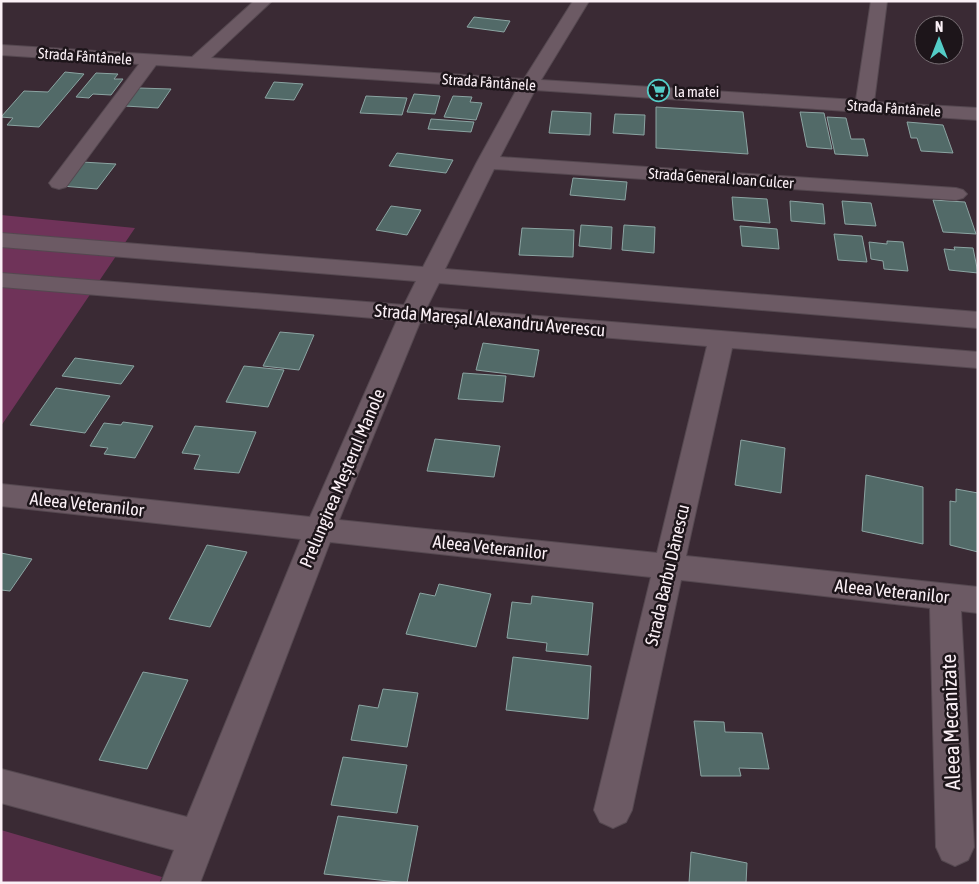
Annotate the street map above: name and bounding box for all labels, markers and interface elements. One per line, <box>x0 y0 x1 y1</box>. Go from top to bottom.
north arrow <box>914 15 964 65</box>
text: N <box>935 19 943 35</box>
street label: Strada Fântânele <box>38 44 133 68</box>
street label: Strada Fântânele <box>442 70 537 94</box>
supermarket icon: la matei <box>646 79 670 103</box>
place label: la matei <box>674 83 719 100</box>
street label: Strada Fântânele <box>847 96 942 120</box>
street label: Strada General Ioan Culcer <box>648 164 795 192</box>
street label: Strada Mareșal Alexandru Averescu <box>374 299 606 341</box>
street label: Prelungirea Meșterul Manole <box>295 385 389 571</box>
street label: Aleea Veteranilor <box>29 488 146 521</box>
street label: Strada Barbu Dănescu <box>641 502 693 648</box>
street label: Aleea Veteranilor <box>432 531 549 564</box>
street label: Aleea Veteranilor <box>834 575 951 608</box>
street label: Aleea Mecanizate <box>936 654 964 790</box>

